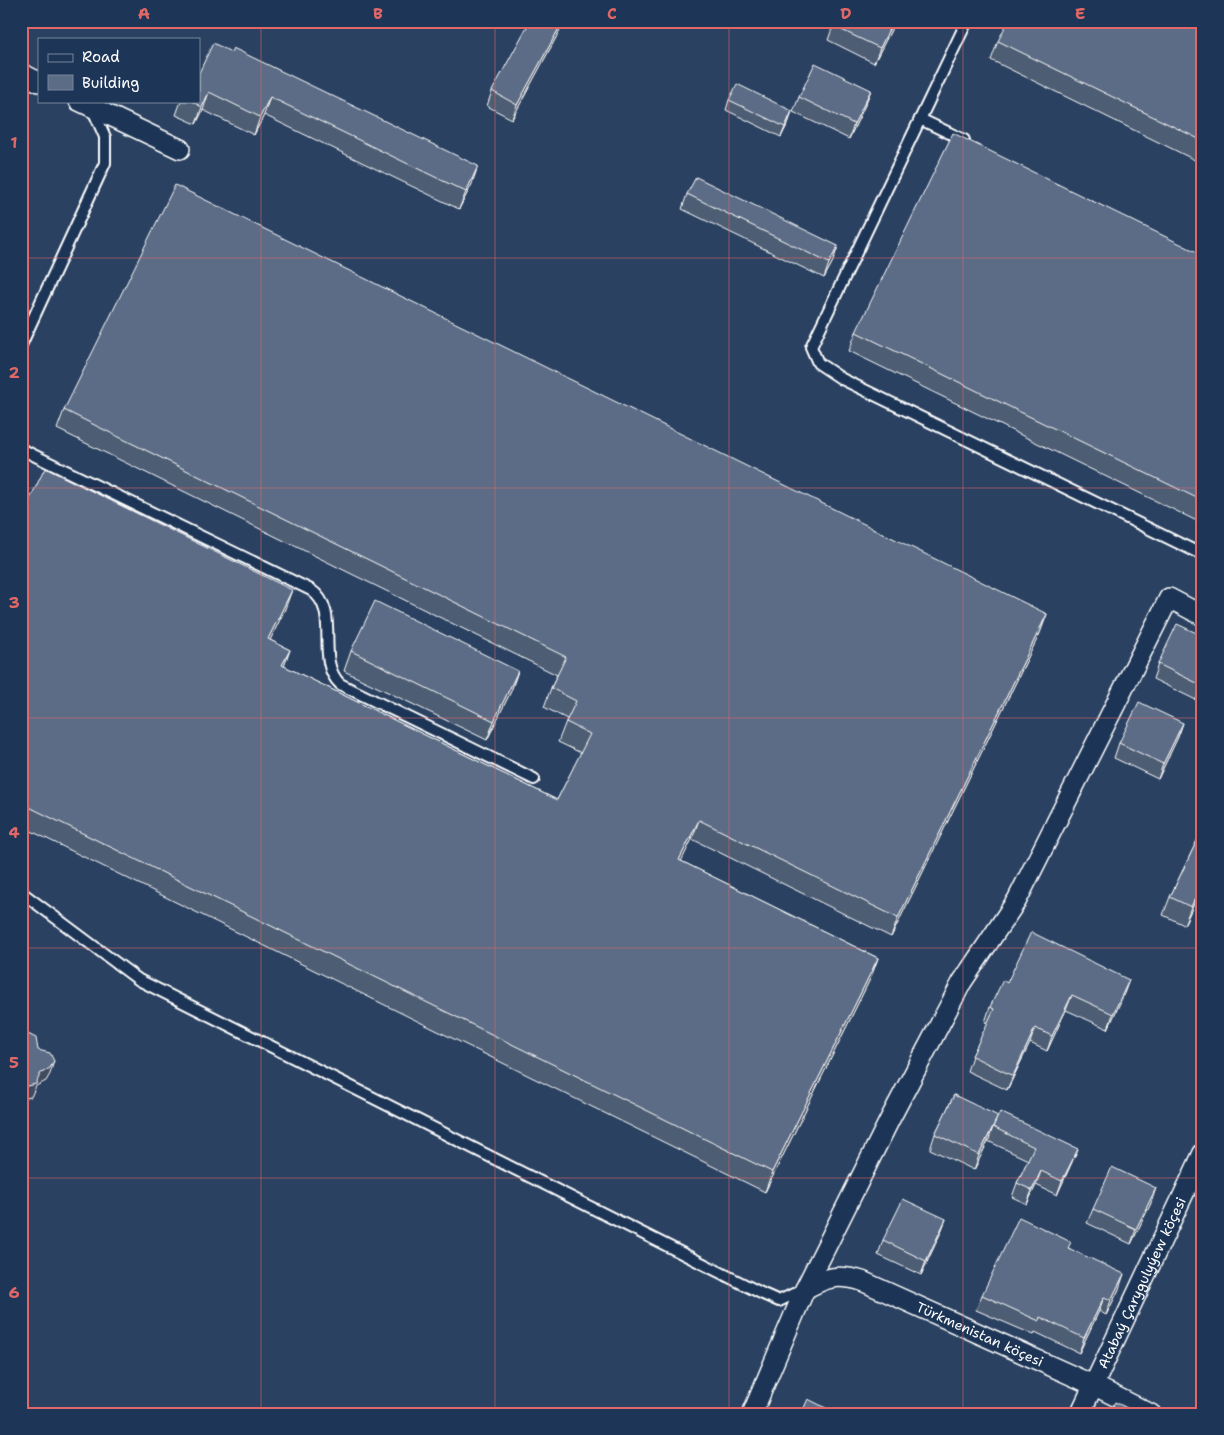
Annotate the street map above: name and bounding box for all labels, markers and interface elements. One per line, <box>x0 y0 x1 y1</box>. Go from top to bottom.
text: A <box>138 3 150 24</box>
text: B <box>373 3 383 24</box>
text: C <box>607 3 617 24</box>
text: D <box>840 3 852 24</box>
text: E <box>1075 3 1085 24</box>
legend <box>38 38 200 102</box>
text: Road <box>82 47 120 67</box>
text: Building <box>82 73 139 93</box>
text: 1 <box>10 132 18 153</box>
text: 2 <box>8 362 20 383</box>
text: 3 <box>8 592 20 613</box>
text: 4 <box>8 822 20 843</box>
text: 5 <box>9 1052 19 1073</box>
street label: Atabaý Çarygulyýew köçesi <box>1094 1194 1190 1372</box>
text: 6 <box>8 1282 20 1303</box>
street label: Türkmenistan köçesi <box>913 1298 1046 1371</box>

